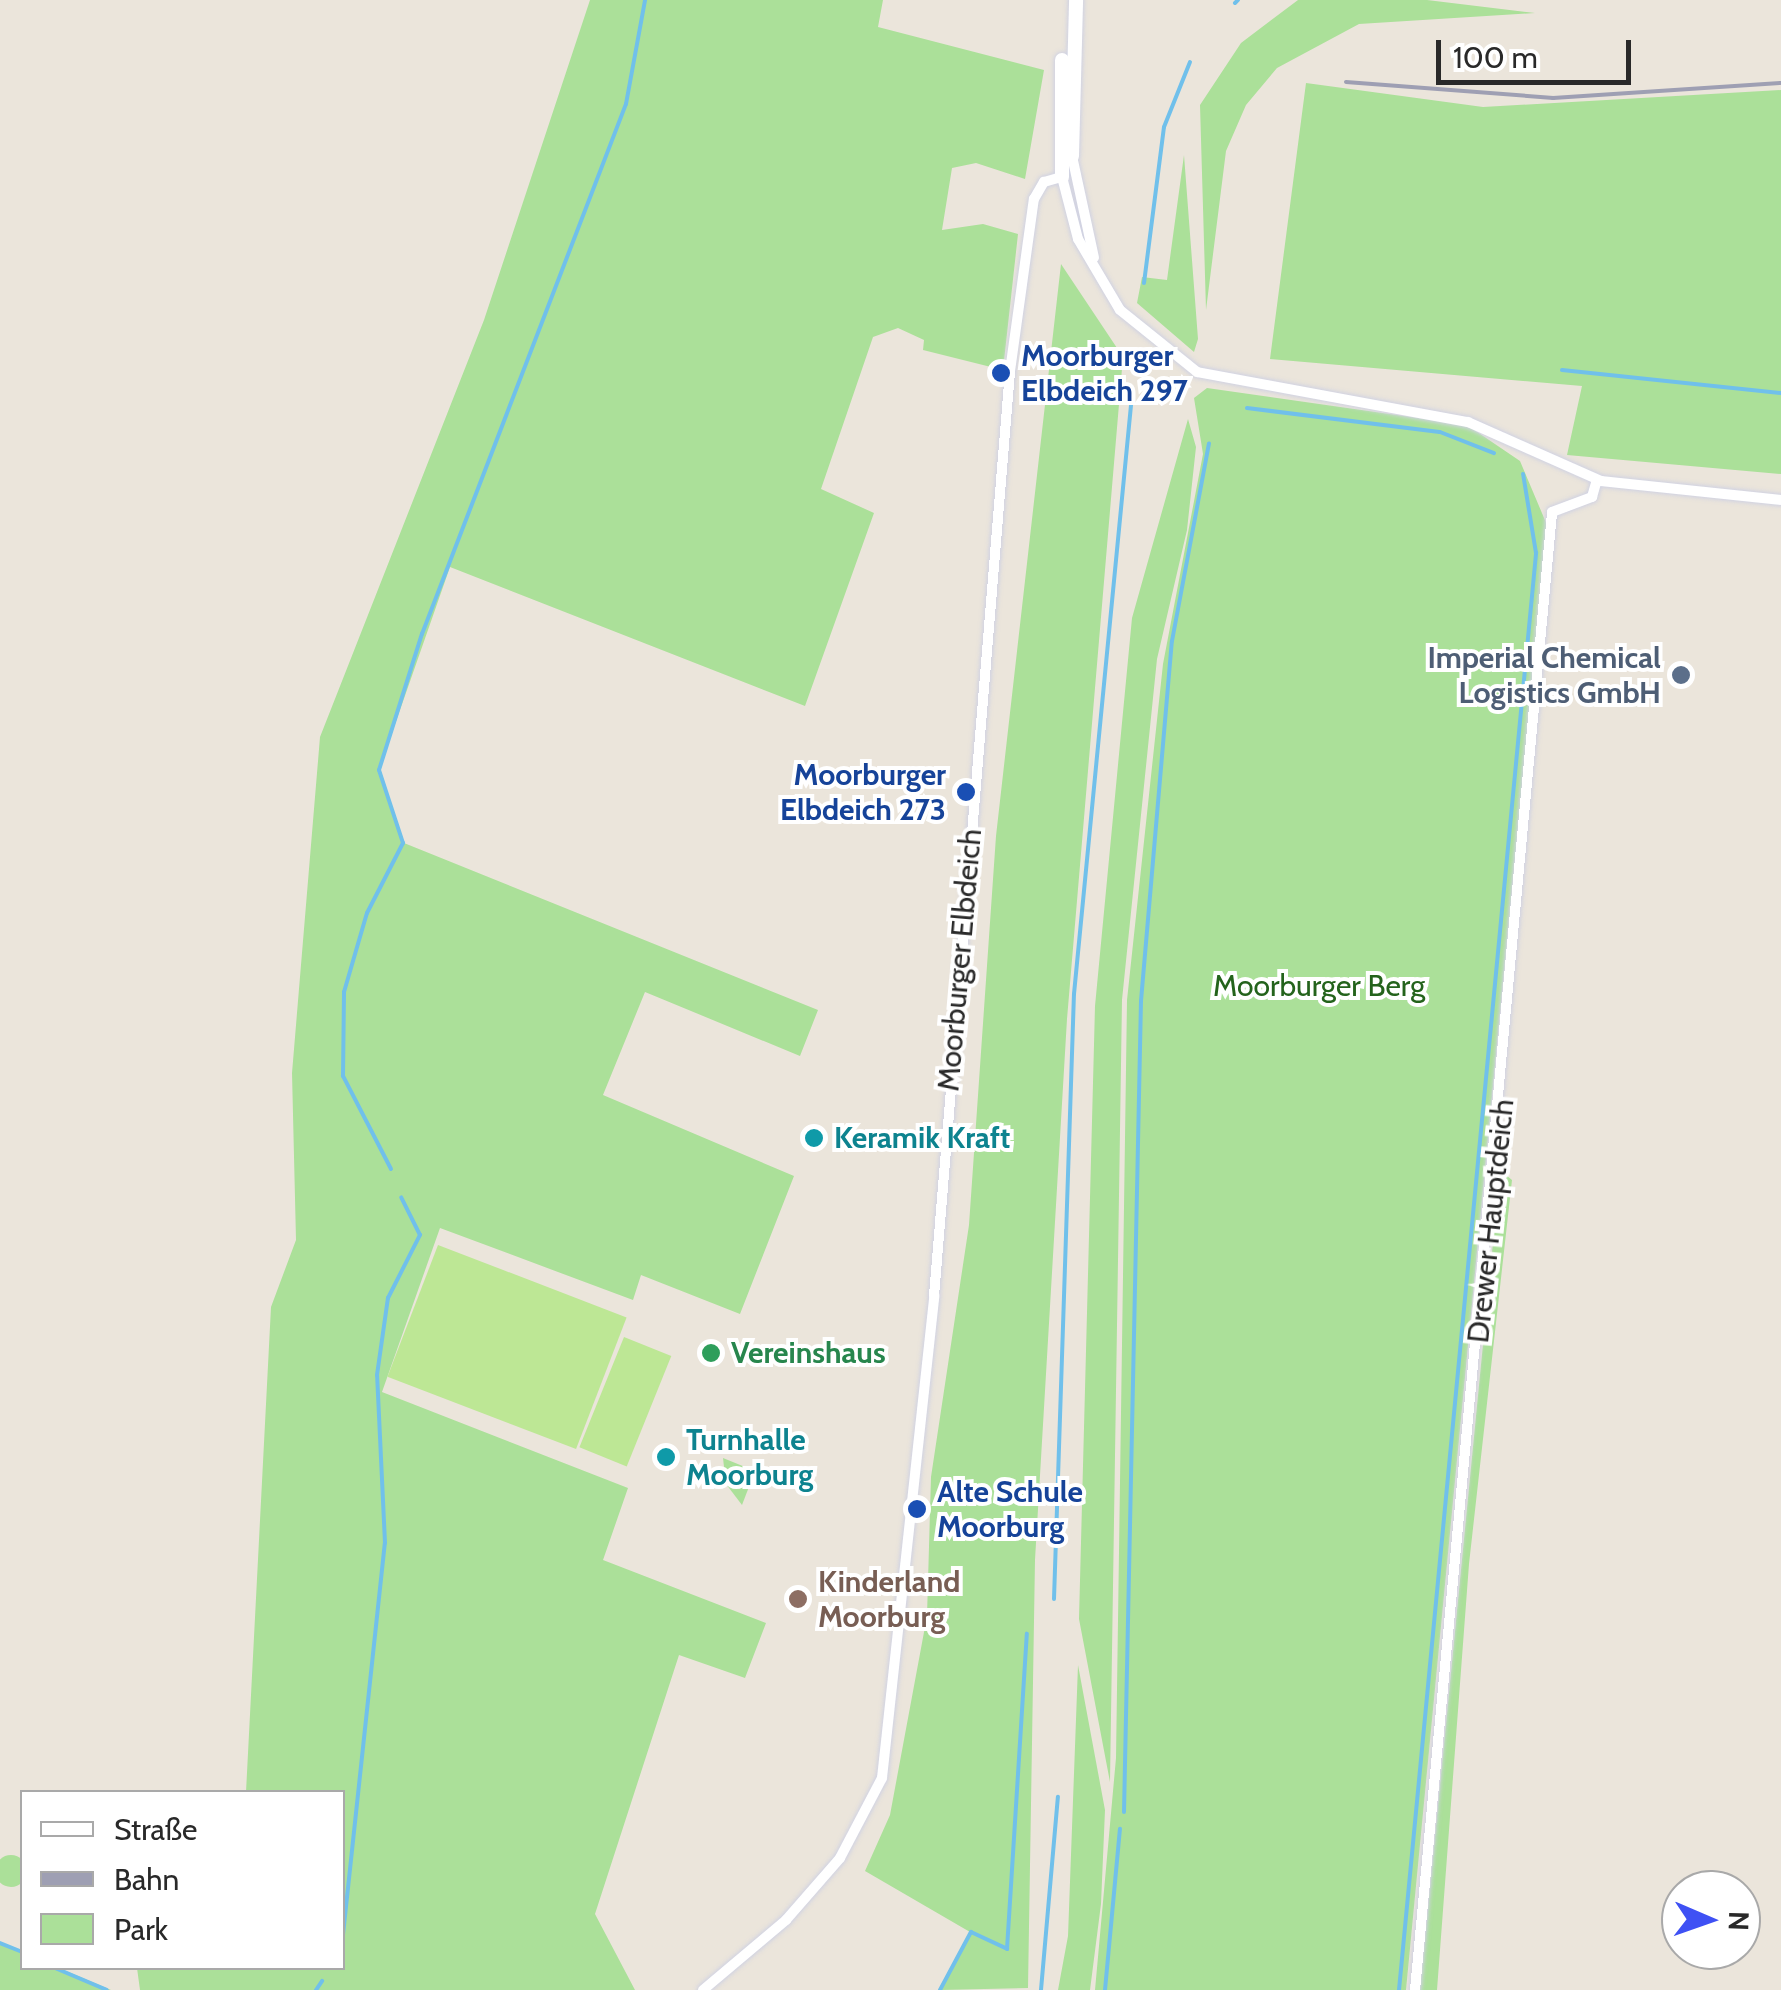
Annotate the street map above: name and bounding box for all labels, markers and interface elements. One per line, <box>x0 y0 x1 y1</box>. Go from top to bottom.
scale bar <box>1441 20 1636 82</box>
text: 100 m <box>1453 39 1538 76</box>
place label: Moorburger Elbdeich 297 <box>1021 338 1188 408</box>
marker: Moorburger Elbdeich 297 <box>990 362 1012 384</box>
place label: Imperial Chemical Logistics GmbH <box>1427 640 1661 710</box>
marker: Imperial Chemical Logistics GmbH <box>1670 664 1692 686</box>
place label: Moorburger Elbdeich 273 <box>780 757 946 828</box>
marker: Moorburger Elbdeich 273 <box>955 781 977 803</box>
street label: Moorburger Elbdeich <box>931 827 989 1093</box>
park label: Moorburger Berg <box>1213 968 1425 1004</box>
street label: Drewer Hauptdeich <box>1460 1097 1522 1345</box>
place label: Keramik Kraft <box>834 1120 1010 1156</box>
marker: Keramik Kraft <box>803 1127 825 1149</box>
place label: Vereinshaus <box>731 1335 886 1371</box>
marker: Vereinshaus <box>700 1342 722 1364</box>
place label: Turnhalle Moorburg <box>686 1422 813 1492</box>
marker: Turnhalle Moorburg <box>655 1446 677 1468</box>
place label: Alte Schule Moorburg <box>937 1474 1083 1544</box>
marker: Alte Schule Moorburg <box>906 1498 928 1520</box>
place label: Kinderland Moorburg <box>818 1564 960 1634</box>
marker: Kinderland Moorburg <box>787 1588 809 1610</box>
legend <box>20 1790 345 1970</box>
text: Straße <box>114 1811 197 1848</box>
text: Bahn <box>114 1861 179 1898</box>
north arrow <box>1661 1870 1761 1970</box>
text: N <box>1722 1910 1756 1931</box>
text: Park <box>114 1911 168 1948</box>

